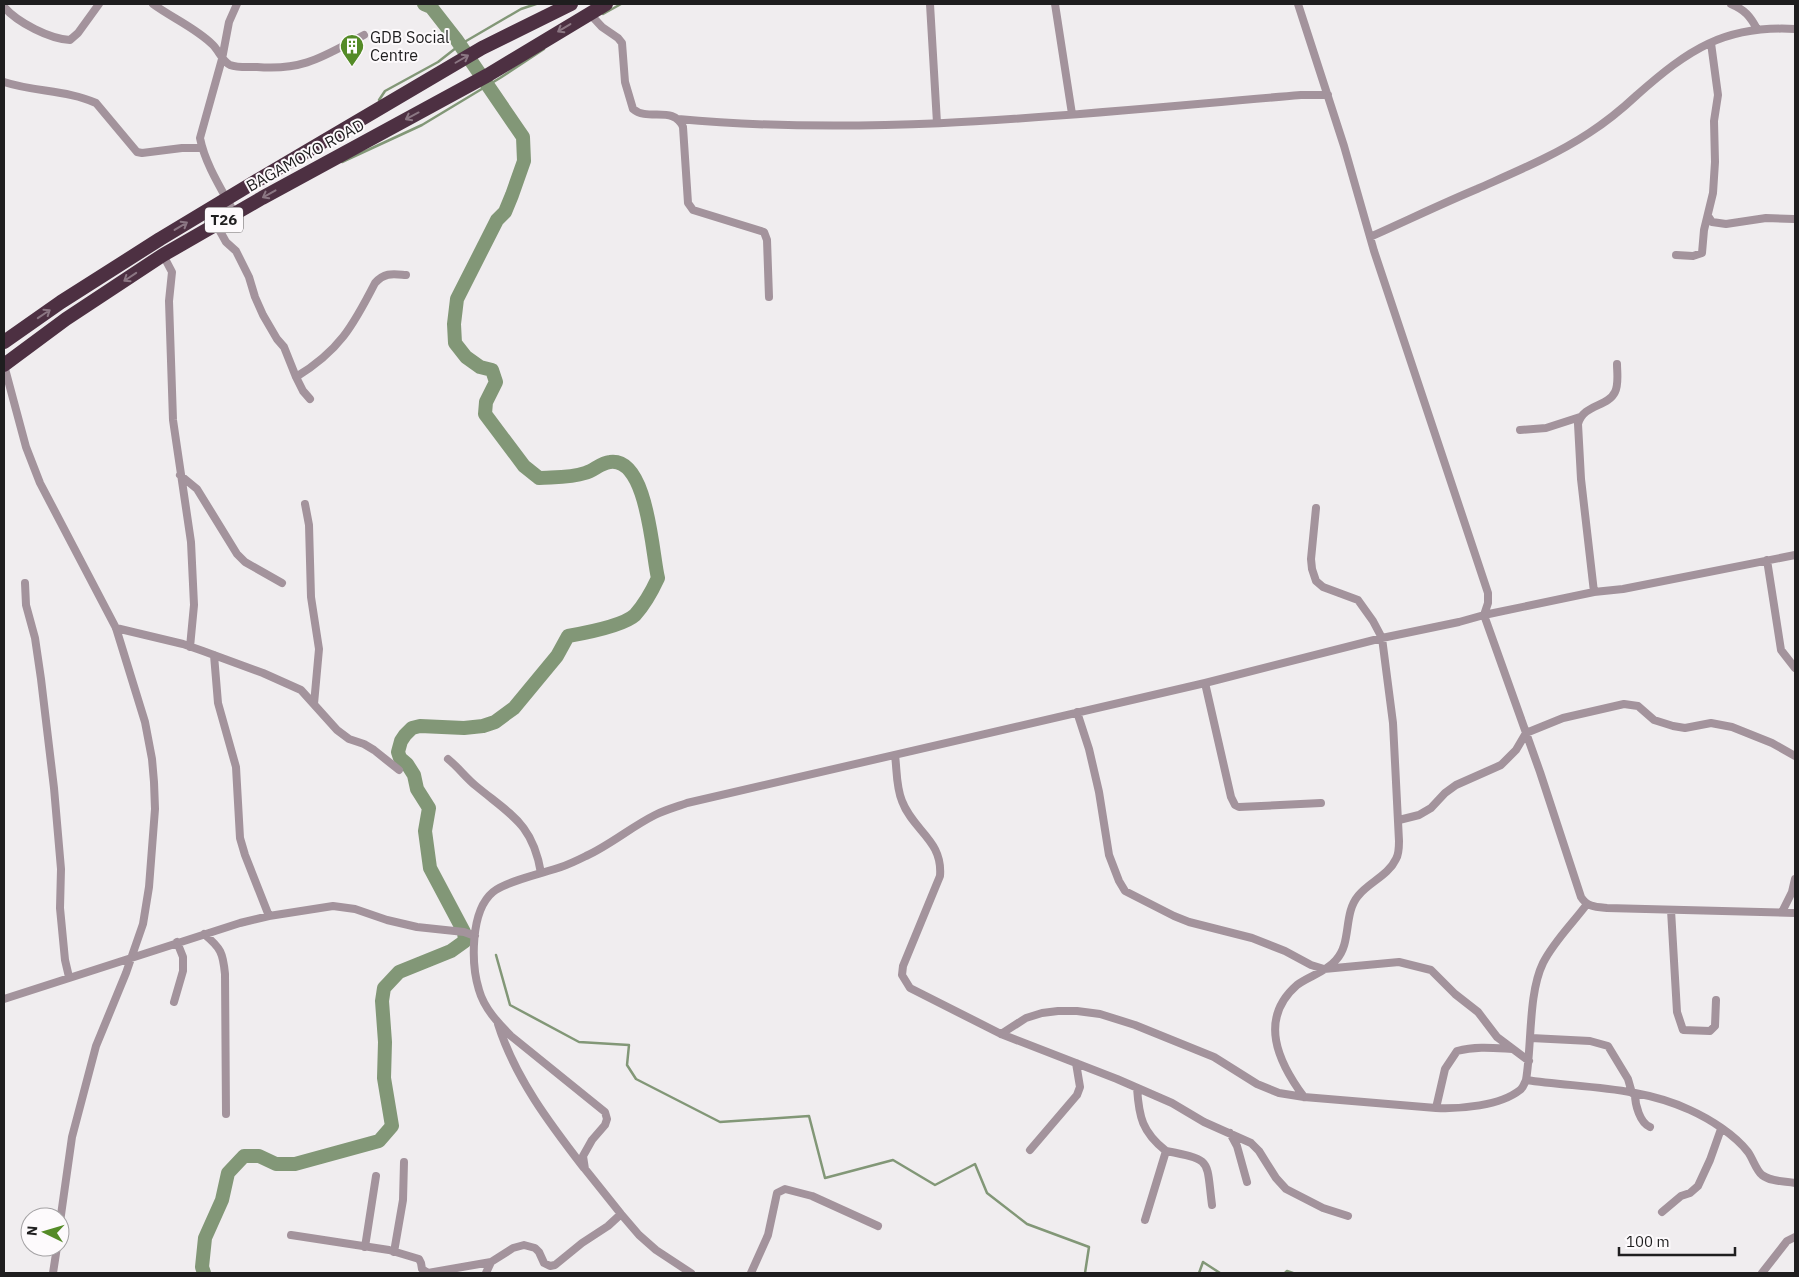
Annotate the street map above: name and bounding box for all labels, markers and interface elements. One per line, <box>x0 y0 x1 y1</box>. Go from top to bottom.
one-way arrow <box>557 24 571 34</box>
place label: GDB Social Centre <box>370 27 449 65</box>
building icon: GDB Social Centre <box>339 33 365 67</box>
one-way arrow <box>454 54 469 64</box>
one-way arrow <box>405 112 420 122</box>
street label: BAGAMOYO ROAD <box>243 114 367 196</box>
one-way arrow <box>262 190 277 199</box>
road number: T26 <box>205 208 243 232</box>
one-way arrow <box>173 221 187 231</box>
one-way arrow <box>123 272 137 282</box>
one-way arrow <box>36 309 50 319</box>
north arrow <box>20 1207 70 1257</box>
scale bar <box>1619 1224 1735 1256</box>
text: N <box>23 1225 41 1237</box>
text: 100 m <box>1626 1232 1670 1251</box>

